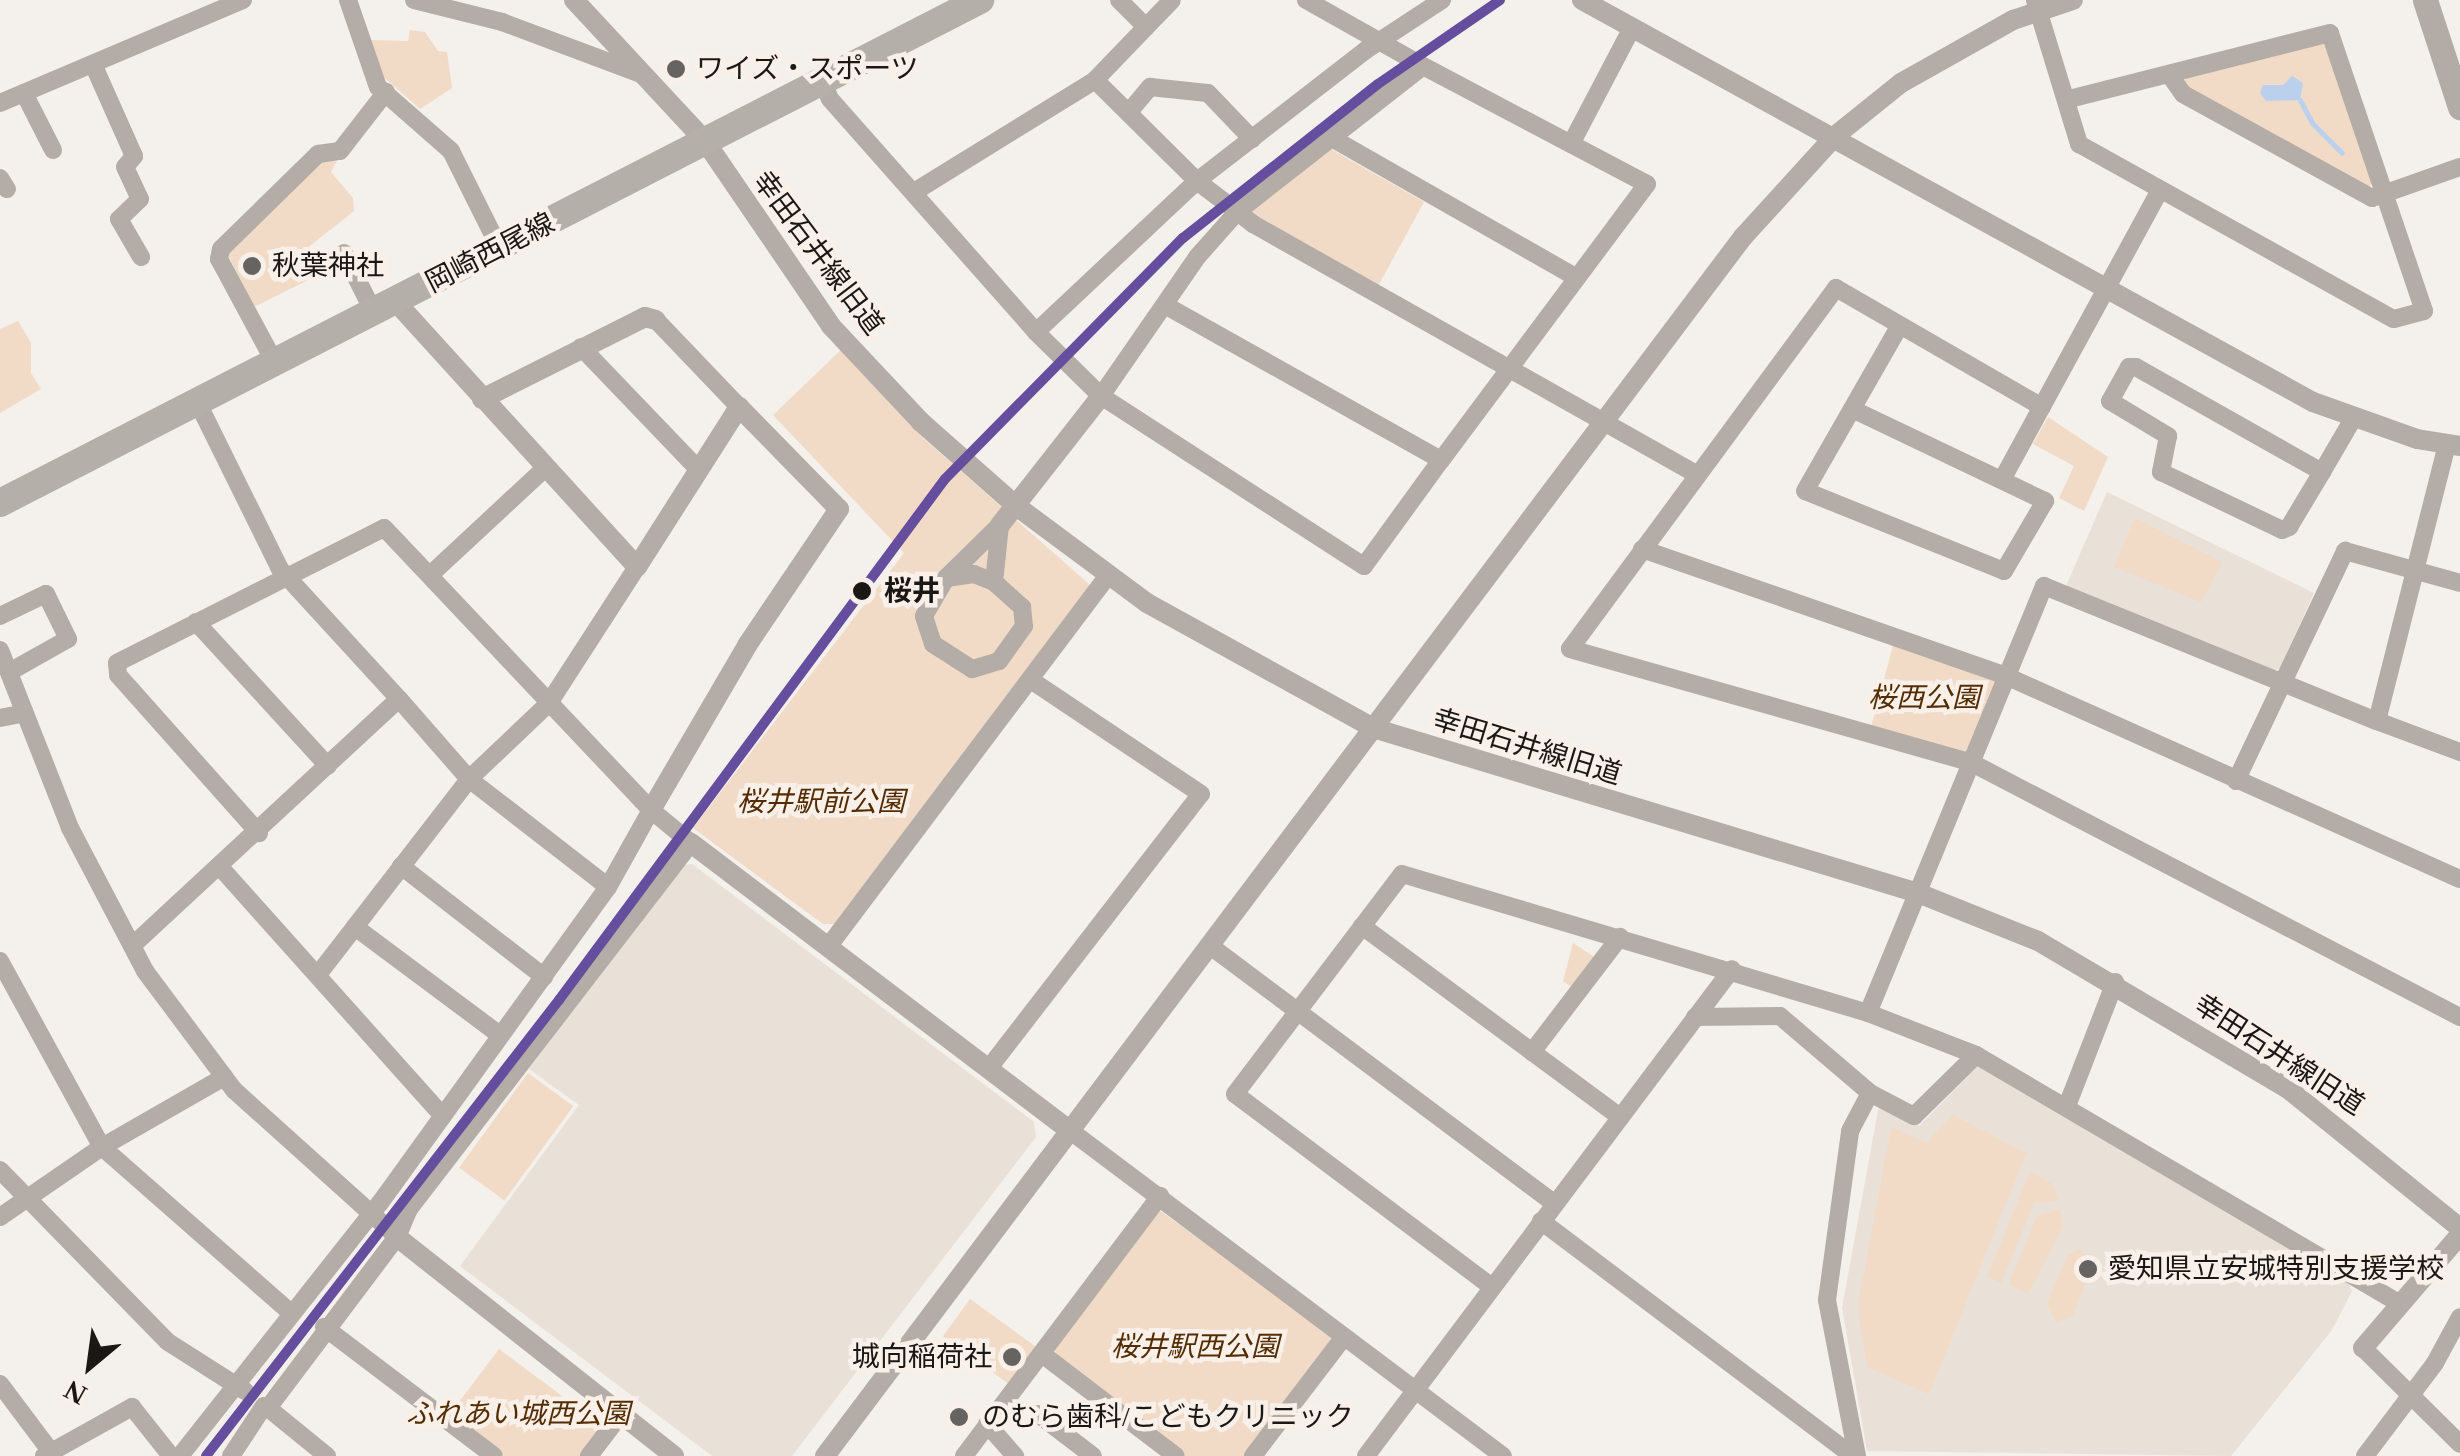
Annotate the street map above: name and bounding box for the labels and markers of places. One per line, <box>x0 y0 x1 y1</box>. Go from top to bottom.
place label: ワイズ・スポーツ <box>696 52 920 86</box>
marker: ワイズ・スポーツ <box>665 58 687 80</box>
place label: 秋葉神社 <box>272 249 384 283</box>
marker: 秋葉神社 <box>241 255 263 277</box>
place label: 桜井 <box>884 574 940 608</box>
marker: 桜井 <box>849 578 875 604</box>
place label: 愛知県立安城特別支援学校 <box>2108 1252 2444 1286</box>
marker: 愛知県立安城特別支援学校 <box>2077 1258 2099 1280</box>
place label: 城向稲荷社 <box>852 1340 992 1374</box>
marker: 城向稲荷社 <box>1001 1346 1023 1368</box>
place label: のむら歯科/こどもクリニック <box>982 1400 1354 1434</box>
marker: のむら歯科/こどもクリニック <box>946 1404 972 1430</box>

